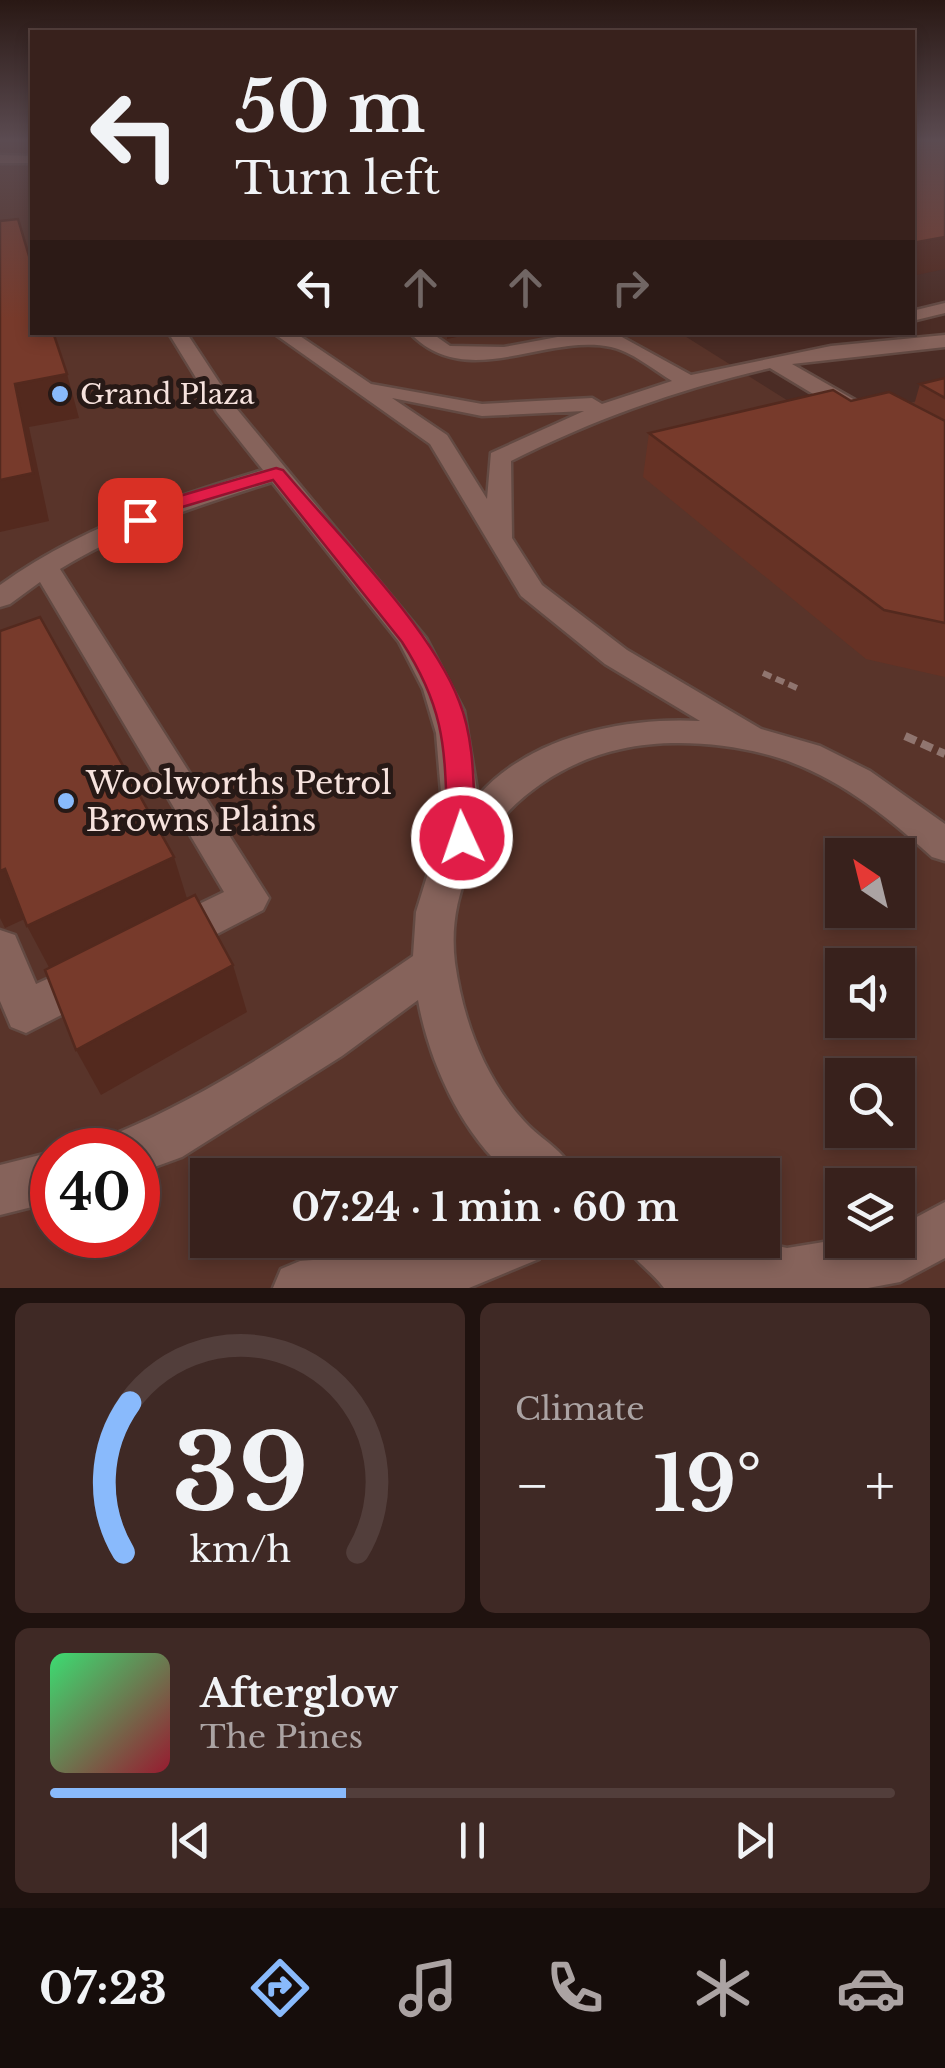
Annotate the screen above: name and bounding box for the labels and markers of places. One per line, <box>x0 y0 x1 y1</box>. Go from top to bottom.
place label: Grand Plaza <box>80 377 255 412</box>
marker: Grand Plaza <box>49 383 71 405</box>
pin <box>98 478 183 563</box>
place label: Woolworths Petrol Browns Plains <box>85 763 392 840</box>
marker: Woolworths Petrol Browns Plains <box>55 790 77 812</box>

